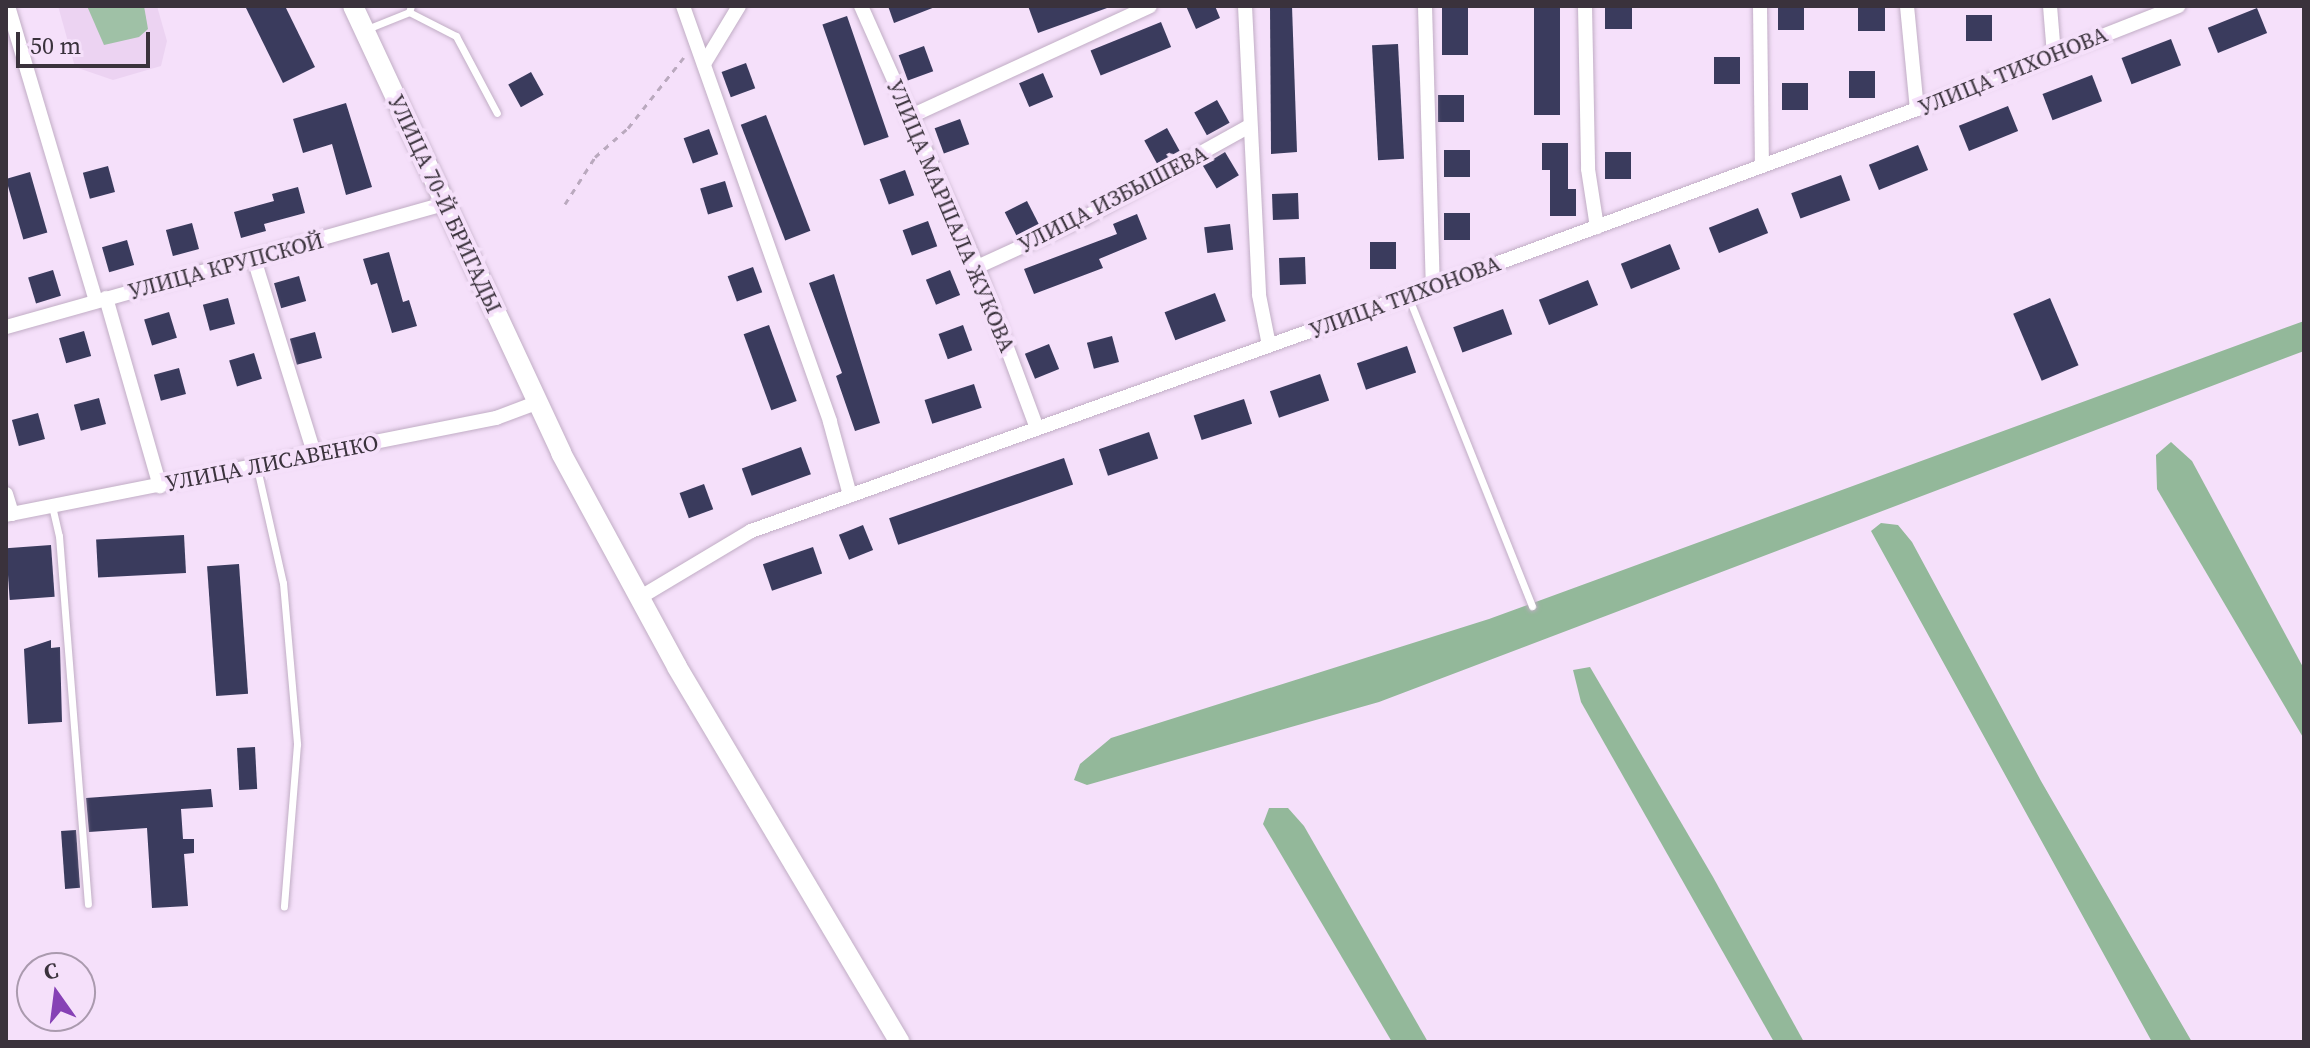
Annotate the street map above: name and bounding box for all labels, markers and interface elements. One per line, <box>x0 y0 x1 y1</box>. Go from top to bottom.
scale bar <box>20 16 154 66</box>
street label: УЛИЦА ТИХОНОВА <box>1915 21 2111 121</box>
text: 50 m <box>30 29 81 62</box>
street label: УЛИЦА МАРШАЛА ЖУКОВА <box>882 76 1020 356</box>
street label: УЛИЦА 70-Й БРИГАДЫ <box>383 91 507 317</box>
street label: УЛИЦА ИЗБЫШЕВА <box>1014 140 1212 258</box>
street label: УЛИЦА КРУПСКОЙ <box>125 227 327 305</box>
street label: УЛИЦА ТИХОНОВА <box>1306 250 1504 344</box>
street label: УЛИЦА ЛИСАВЕНКО <box>163 429 381 497</box>
north arrow <box>16 952 96 1032</box>
text: С <box>40 954 61 987</box>

